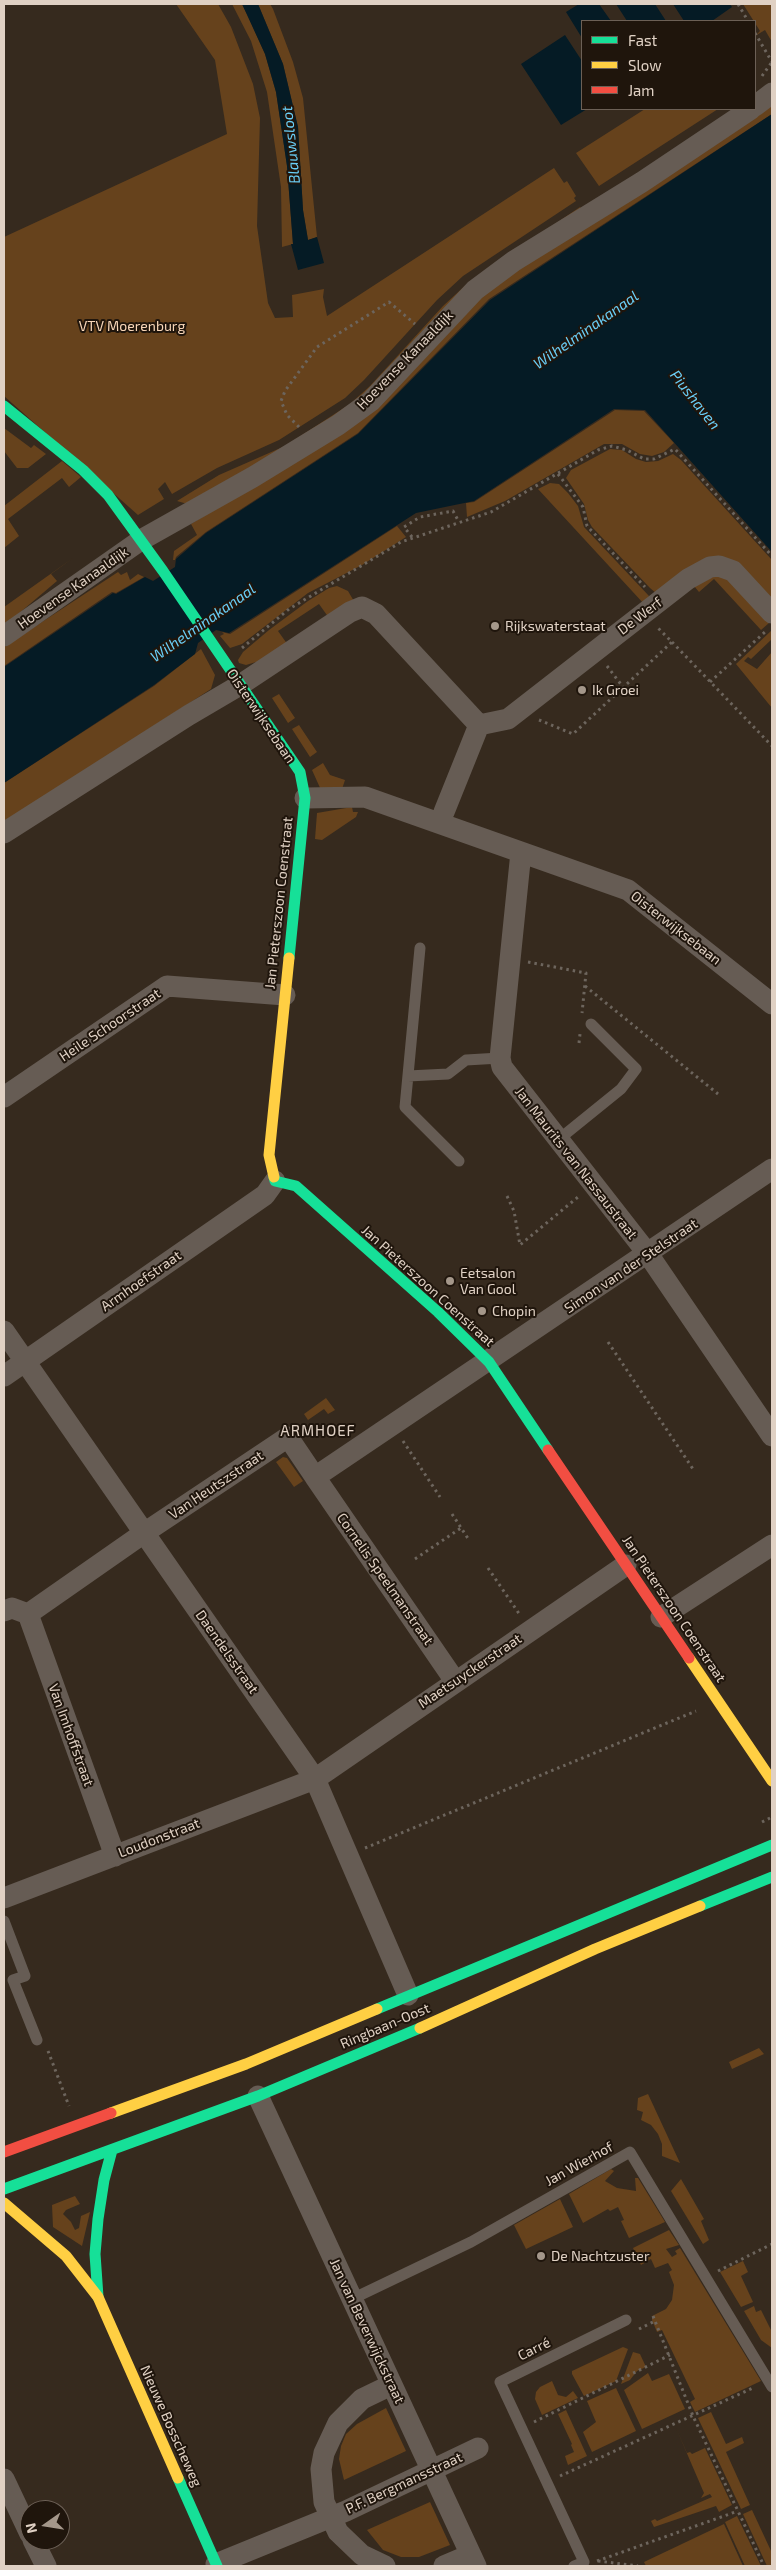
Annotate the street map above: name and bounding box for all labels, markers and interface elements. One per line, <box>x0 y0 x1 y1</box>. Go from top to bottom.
legend <box>581 20 756 110</box>
text: Fast <box>628 31 657 49</box>
text: Slow <box>628 56 662 74</box>
text: Jam <box>628 81 654 99</box>
water label: Blauwsloot <box>278 105 304 185</box>
water label: Wilhelminakanaal <box>530 287 642 373</box>
street label: Hoevense Kanaaldijk <box>353 307 457 413</box>
park label: VTV Moerenburg <box>79 318 185 334</box>
water label: Piushaven <box>666 367 724 433</box>
street label: Hoevense Kanaaldijk <box>14 543 132 633</box>
water label: Wilhelminakanaal <box>147 580 259 666</box>
street label: De Werf <box>614 594 666 638</box>
place label: Rijkswaterstaat <box>505 618 606 634</box>
marker: Rijkswaterstaat <box>489 620 501 632</box>
street label: Oisterwijksebaan <box>223 666 299 766</box>
place label: Ik Groei <box>592 682 639 698</box>
marker: Ik Groei <box>576 684 588 696</box>
street label: Jan Pieterszoon Coenstraat <box>262 816 296 990</box>
street label: Oisterwijksebaan <box>627 887 725 969</box>
street label: Heile Schoorstraat <box>56 985 164 1065</box>
street label: Jan Maurits van Nassaustraat <box>511 1083 641 1243</box>
street label: Simon van der Stelstraat <box>561 1215 701 1317</box>
street label: Jan Pieterszoon Coenstraat <box>358 1222 498 1350</box>
street label: Armhoefstraat <box>98 1247 184 1315</box>
place label: Eetsalon Van Gool <box>460 1265 516 1298</box>
marker: Eetsalon Van Gool <box>444 1275 456 1287</box>
place label: Chopin <box>492 1303 536 1319</box>
marker: Chopin <box>476 1305 488 1317</box>
district label: ARMHOEF <box>279 1422 357 1440</box>
street label: Van Heutszstraat <box>166 1447 266 1523</box>
street label: Cornelis Speelmanstraat <box>333 1510 437 1648</box>
street label: Jan Pieterszoon Coenstraat <box>619 1533 729 1685</box>
street label: Daendelsstraat <box>192 1607 262 1697</box>
street label: Maetsuyckerstraat <box>415 1630 525 1712</box>
street label: Van Imhoffstraat <box>45 1681 97 1789</box>
street label: Loudonstraat <box>116 1815 202 1861</box>
street label: Ringbaan-Oost <box>338 2000 432 2052</box>
street label: Jan Wierhof <box>542 2138 616 2190</box>
place label: De Nachtzuster <box>551 2248 650 2264</box>
marker: De Nachtzuster <box>535 2250 547 2262</box>
street label: Jan van Beverwijckstraat <box>326 2256 408 2406</box>
street label: Carré <box>515 2334 553 2364</box>
street label: Nieuwe Bosscheweg <box>137 2363 205 2489</box>
street label: P.F. Bergmansstraat <box>343 2449 465 2517</box>
north arrow <box>20 2500 70 2550</box>
text: N <box>21 2521 40 2535</box>

